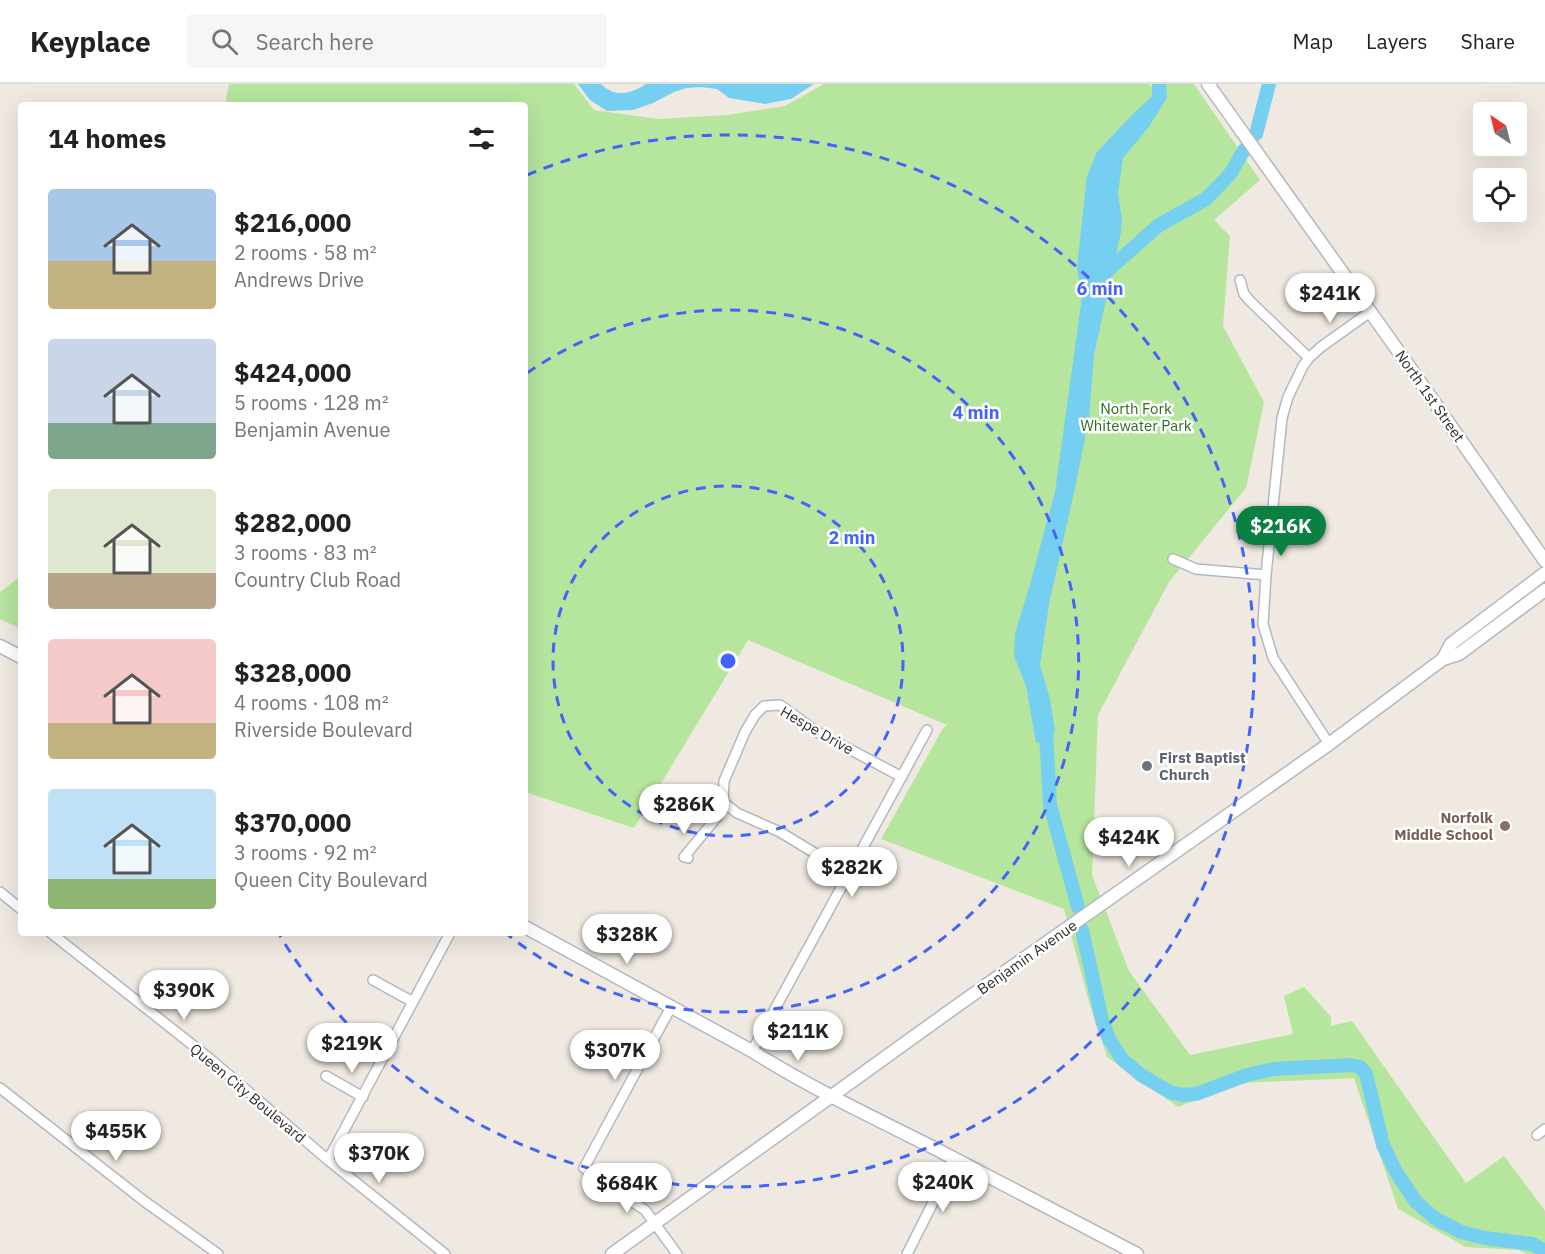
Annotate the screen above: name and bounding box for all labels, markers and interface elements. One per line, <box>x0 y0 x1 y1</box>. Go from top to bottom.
search box <box>187 14 607 68</box>
text: Keyplace <box>30 23 151 60</box>
icon: search <box>208 25 241 58</box>
text: Search here <box>256 27 374 56</box>
text: Map <box>1293 27 1333 55</box>
text: Layers <box>1366 27 1428 55</box>
text: Share <box>1461 27 1515 55</box>
north arrow <box>1473 102 1527 156</box>
map controls <box>1473 102 1527 222</box>
text: 14 homes <box>48 121 166 155</box>
icon: filters <box>465 122 498 155</box>
button: locate <box>1473 168 1527 222</box>
text: $216,000 <box>234 205 351 239</box>
icon: home <box>96 213 168 285</box>
text: 2 rooms · 58 m² <box>234 239 377 266</box>
text: Andrews Drive <box>234 266 364 293</box>
pin: $241K <box>1288 273 1372 324</box>
text: 6 min <box>1076 277 1124 300</box>
text: $241K <box>1299 279 1361 306</box>
street label: North 1st Street <box>1391 346 1469 446</box>
text: $424,000 <box>234 355 351 389</box>
icon: home <box>96 363 168 435</box>
text: 5 rooms · 128 m² <box>234 389 389 416</box>
park label: North Fork Whitewater Park <box>1080 399 1192 435</box>
text: 4 min <box>952 401 1000 424</box>
text: Benjamin Avenue <box>234 416 390 443</box>
text: $282,000 <box>234 505 351 539</box>
pin: $216K <box>1239 506 1323 557</box>
text: $216K <box>1250 512 1312 539</box>
icon: home <box>96 513 168 585</box>
text: 2 min <box>828 526 876 549</box>
text: 3 rooms · 83 m² <box>234 539 377 566</box>
text: Country Club Road <box>234 566 401 593</box>
centre of rings <box>718 651 738 671</box>
text: $328,000 <box>234 655 351 689</box>
icon: home <box>96 663 168 735</box>
text: 4 rooms · 108 m² <box>234 689 389 716</box>
street label: Hespe Drive <box>777 701 857 759</box>
text: Riverside Boulevard <box>234 716 413 743</box>
place label: First Baptist Church <box>1159 748 1246 784</box>
marker: First Baptist Church <box>1140 759 1154 773</box>
pin: $286K <box>642 784 726 835</box>
text: $286K <box>653 790 715 817</box>
text: $370,000 <box>234 805 351 839</box>
place label: Norfolk Middle School <box>1394 808 1493 844</box>
icon: home <box>96 813 168 885</box>
pin: $424K <box>1087 817 1171 868</box>
marker: Norfolk Middle School <box>1498 819 1512 833</box>
text: $424K <box>1098 823 1160 850</box>
text: 3 rooms · 92 m² <box>234 839 377 866</box>
pin: $282K <box>810 847 894 898</box>
text: $282K <box>821 853 883 880</box>
text: Queen City Boulevard <box>234 866 428 893</box>
pin: $328K <box>585 914 669 965</box>
street label: Benjamin Avenue <box>974 916 1080 998</box>
text: $328K <box>596 920 658 947</box>
pin: $390K <box>142 970 226 1021</box>
text: $390K <box>153 976 215 1003</box>
pin: $211K <box>756 1011 840 1062</box>
text: $211K <box>767 1017 829 1044</box>
pin: $219K <box>310 1023 394 1074</box>
text: $219K <box>321 1029 383 1056</box>
pin: $307K <box>573 1030 657 1081</box>
text: $307K <box>584 1036 646 1063</box>
street label: Queen City Boulevard <box>186 1039 310 1147</box>
pin: $455K <box>74 1111 158 1162</box>
text: $455K <box>85 1117 147 1144</box>
pin: $370K <box>337 1133 421 1184</box>
text: $370K <box>348 1139 410 1166</box>
pin: $240K <box>901 1162 985 1213</box>
pin: $684K <box>585 1163 669 1214</box>
text: $240K <box>912 1168 974 1195</box>
text: $684K <box>596 1169 658 1196</box>

